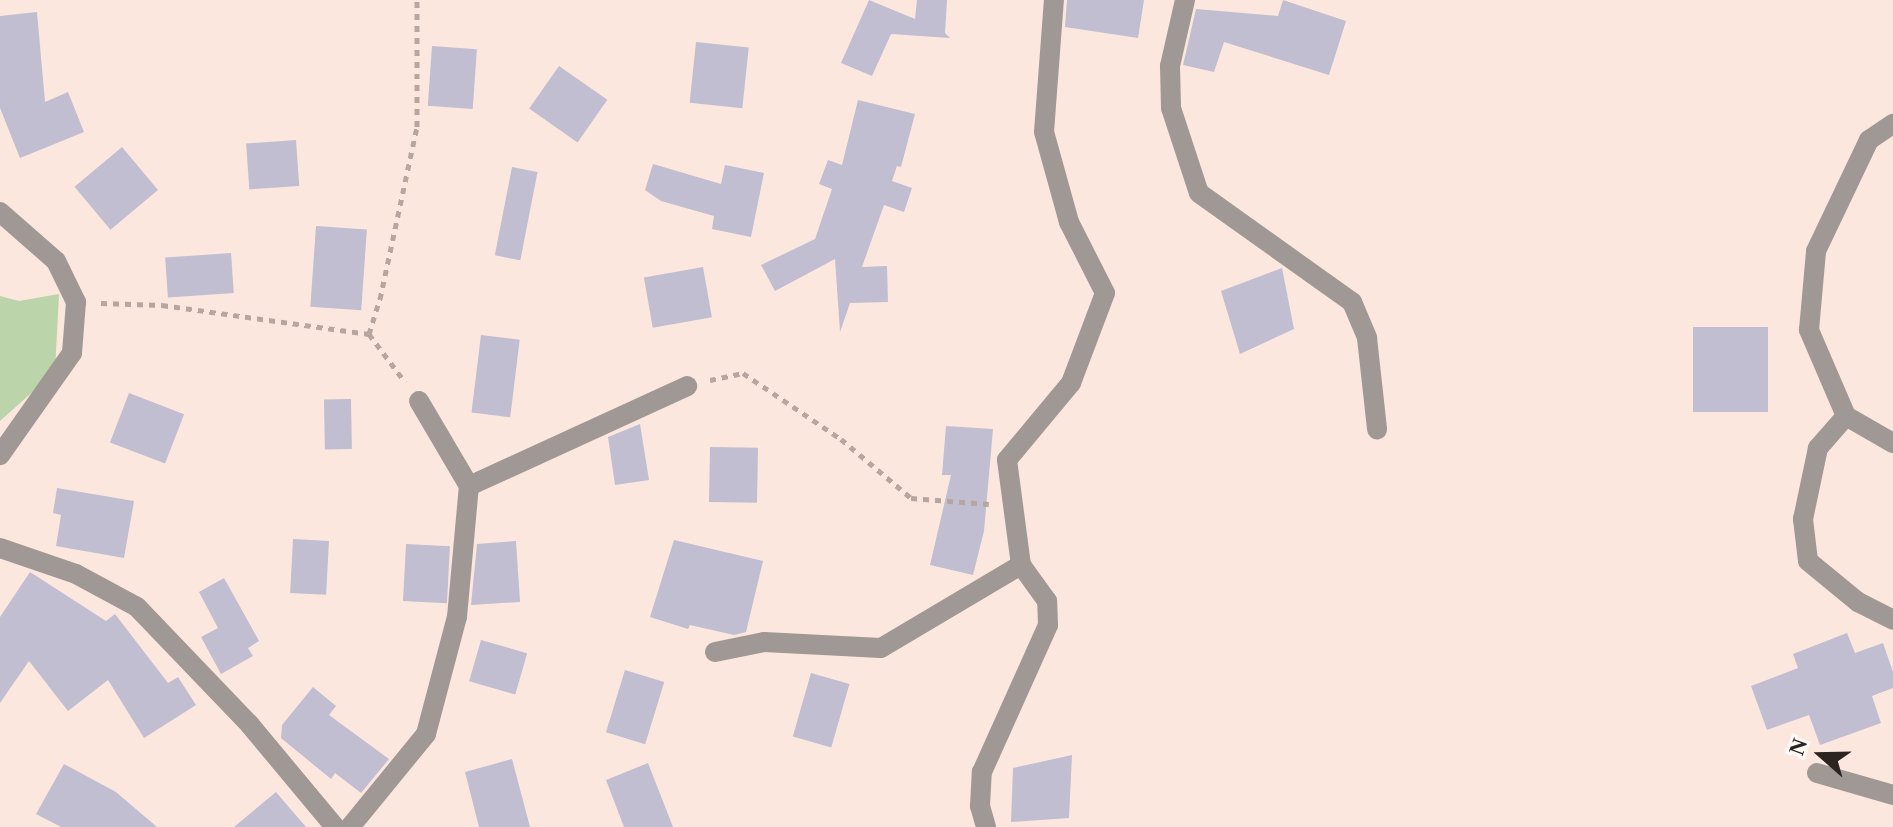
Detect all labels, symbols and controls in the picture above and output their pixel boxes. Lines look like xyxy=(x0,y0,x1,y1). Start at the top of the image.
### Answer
north arrow xyxy=(1781,715,1861,795)
text: N xyxy=(1784,735,1812,758)

